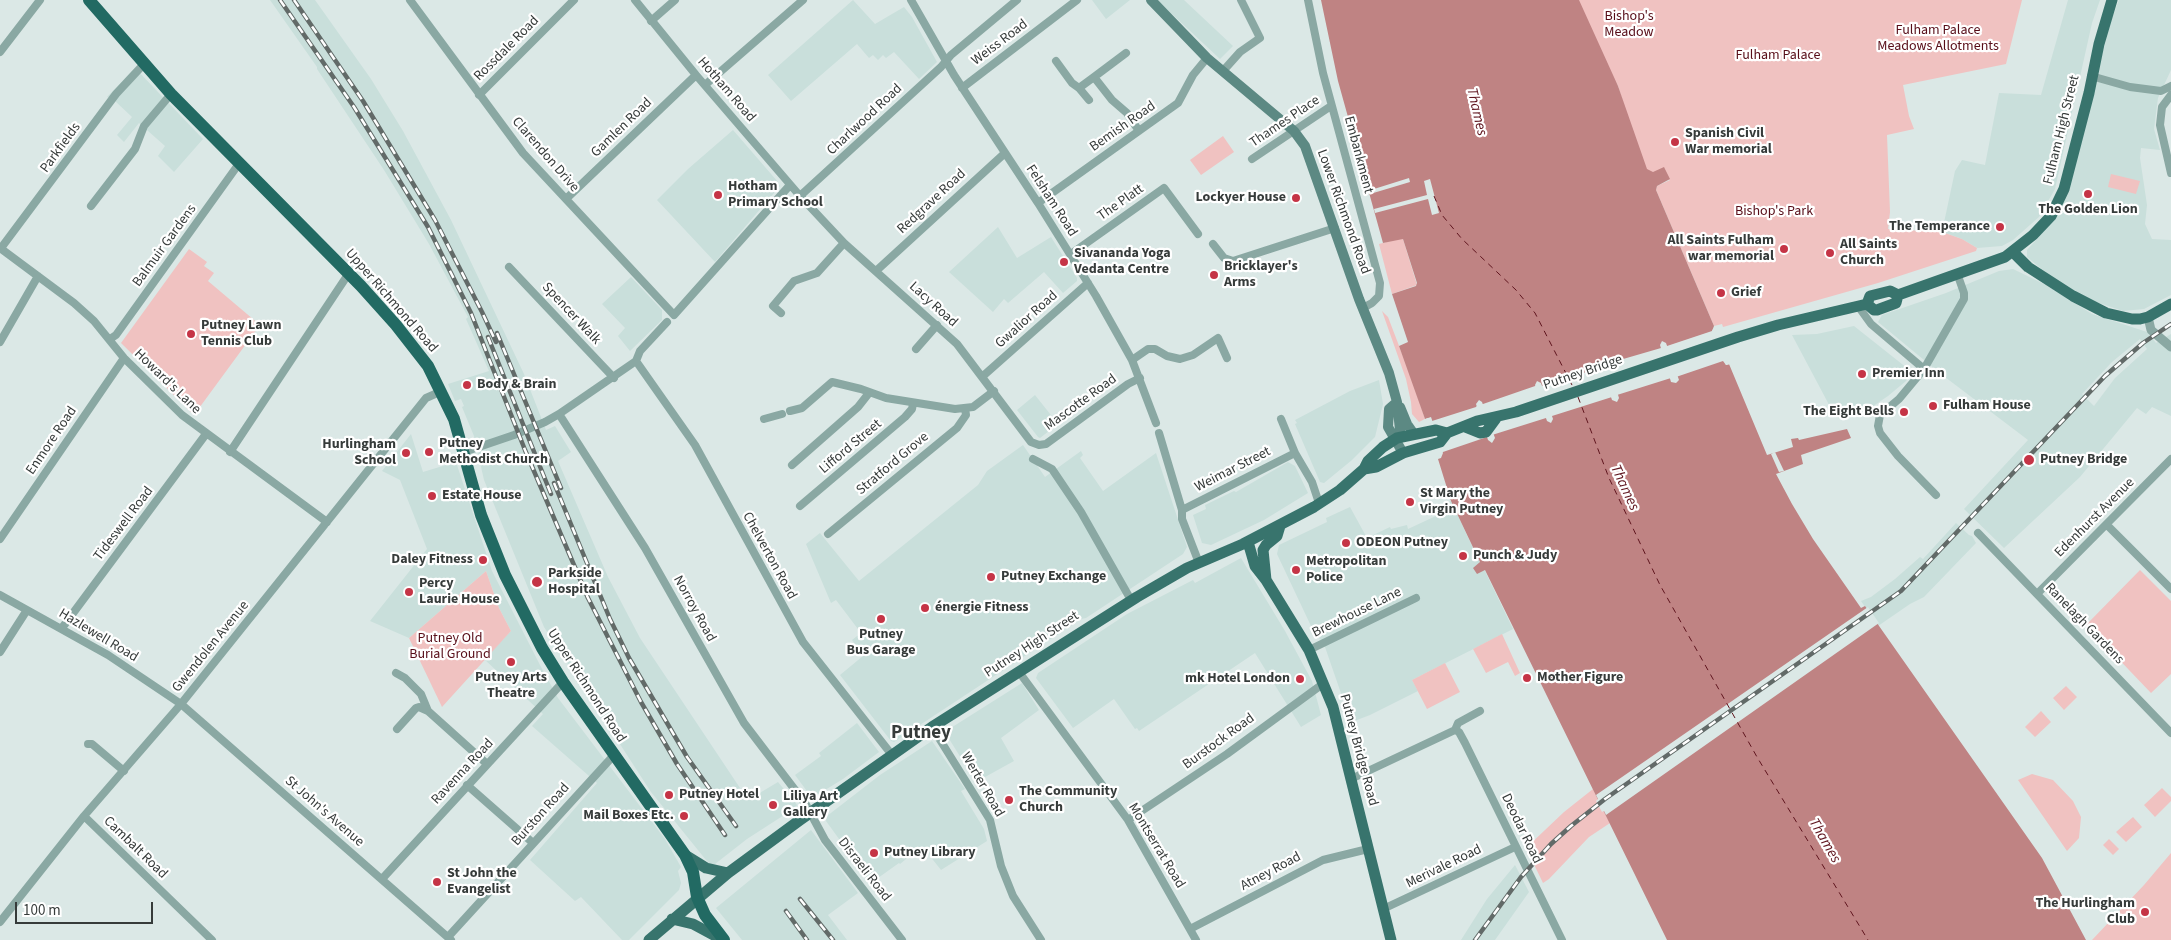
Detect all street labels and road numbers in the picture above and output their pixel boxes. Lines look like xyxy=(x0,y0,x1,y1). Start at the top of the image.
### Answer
street label: Rossdale Road xyxy=(471,13,543,85)
street label: Weiss Road xyxy=(969,16,1031,70)
street label: Hotham Road xyxy=(693,54,759,126)
street label: Fulham High Street xyxy=(2040,74,2084,186)
street label: Charlwood Road xyxy=(824,81,906,159)
street label: Thames Place xyxy=(1247,92,1323,152)
street label: Gamlen Road xyxy=(588,95,656,161)
street label: Bemish Road xyxy=(1087,98,1159,156)
street label: Clarendon Drive xyxy=(508,114,582,196)
street label: Embankment xyxy=(1340,115,1376,195)
street label: Parkfields xyxy=(37,120,85,176)
street label: Lower Richmond Road xyxy=(1313,147,1373,277)
street label: Felsham Road xyxy=(1022,162,1080,240)
street label: Redgrave Road xyxy=(894,166,970,238)
street label: The Platt xyxy=(1095,181,1147,225)
street label: Balmuir Gardens xyxy=(129,201,201,291)
street label: Upper Richmond Road xyxy=(341,246,441,356)
street label: Spencer Walk xyxy=(538,279,604,349)
street label: Lacy Road xyxy=(905,279,961,331)
street label: Gwalior Road xyxy=(992,288,1062,352)
street label: Howard's Lane xyxy=(130,346,204,418)
street label: Putney Bridge xyxy=(1541,352,1625,394)
street label: Mascotte Road xyxy=(1042,371,1120,435)
street label: Enmore Road xyxy=(23,404,81,478)
street label: Lifford Street xyxy=(816,416,886,478)
street label: Stratford Grove xyxy=(853,429,933,499)
street label: Weimar Street xyxy=(1192,444,1274,496)
street label: Edenhurst Avenue xyxy=(2052,475,2138,561)
street label: Tideswell Road xyxy=(91,484,157,564)
street label: Chelverton Road xyxy=(738,509,800,603)
street label: Norroy Road xyxy=(669,573,719,645)
street label: Ranelagh Gardens xyxy=(2041,580,2127,668)
street label: Brewhouse Lane xyxy=(1310,584,1404,642)
street label: Gwendolen Avenue xyxy=(169,598,253,696)
street label: Hazlewell Road xyxy=(55,606,141,666)
street label: Putney High Street xyxy=(982,608,1082,682)
street label: Upper Richmond Road xyxy=(543,626,629,746)
street label: Putney Bridge Road xyxy=(1335,692,1381,808)
street label: Burstock Road xyxy=(1180,710,1258,774)
street label: Ravenna Road xyxy=(428,736,498,808)
street label: Werter Road xyxy=(957,750,1007,820)
street label: St John's Avenue xyxy=(281,773,367,851)
street label: Burston Road xyxy=(508,780,574,850)
street label: Deodar Road xyxy=(1497,791,1545,867)
street label: Montserrat Road xyxy=(1124,800,1188,892)
street label: Cambalt Road xyxy=(100,813,170,883)
street label: Disraeli Road xyxy=(834,835,894,905)
street label: Merivale Road xyxy=(1403,841,1485,893)
street label: Atney Road xyxy=(1238,849,1304,895)

